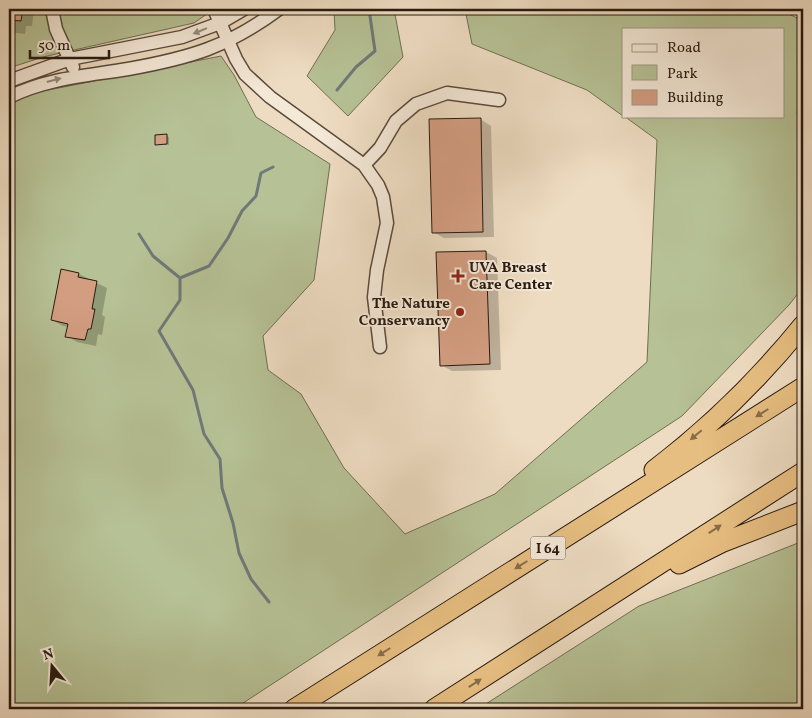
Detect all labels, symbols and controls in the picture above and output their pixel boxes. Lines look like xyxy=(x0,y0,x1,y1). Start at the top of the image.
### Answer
one-way arrow xyxy=(192,27,207,35)
scale bar xyxy=(30,28,109,60)
legend xyxy=(622,28,784,118)
text: 50 m xyxy=(38,36,70,57)
text: Road xyxy=(667,38,701,59)
text: Park xyxy=(667,64,698,85)
one-way arrow xyxy=(47,76,62,84)
text: Building xyxy=(667,88,724,109)
place label: UVA Breast Care Center xyxy=(469,258,552,296)
marker: UVA Breast Care Center xyxy=(451,269,465,283)
place label: The Nature Conservancy xyxy=(359,294,451,332)
marker: The Nature Conservancy xyxy=(454,306,466,318)
one-way arrow xyxy=(755,409,769,418)
one-way arrow xyxy=(691,429,703,441)
one-way arrow xyxy=(708,524,721,534)
road number: I 64 xyxy=(530,536,566,560)
one-way arrow xyxy=(514,560,527,570)
north arrow xyxy=(28,640,78,690)
text: N xyxy=(41,644,56,666)
one-way arrow xyxy=(377,648,390,657)
one-way arrow xyxy=(468,678,481,688)

